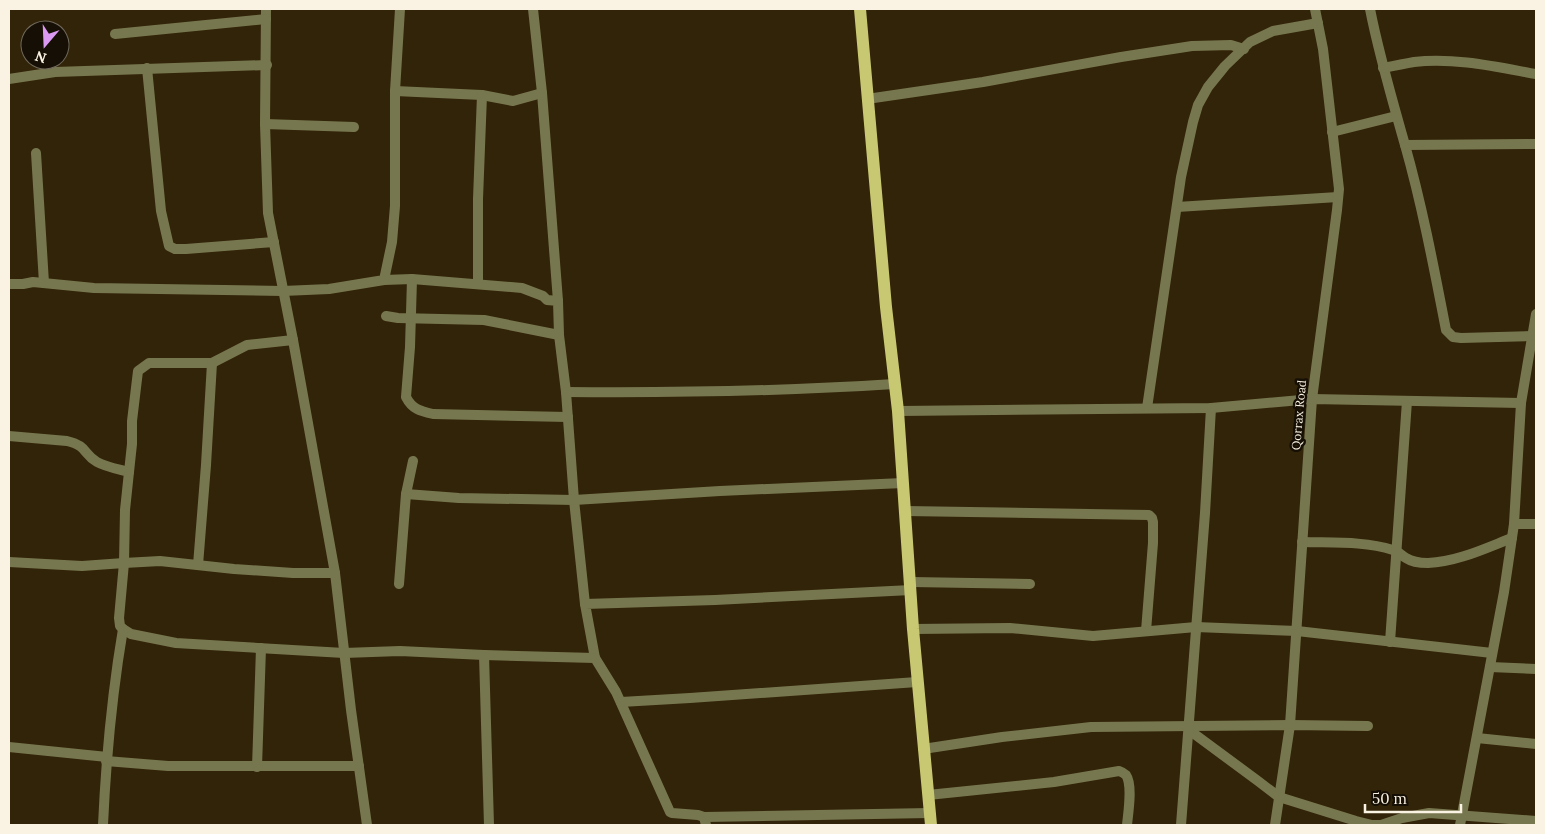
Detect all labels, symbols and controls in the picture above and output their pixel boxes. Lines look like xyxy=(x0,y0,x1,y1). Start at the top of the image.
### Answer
north arrow xyxy=(20,20,70,70)
text: N xyxy=(33,47,49,68)
street label: Qorrax Road xyxy=(1288,379,1309,451)
scale bar xyxy=(1365,782,1461,814)
text: 50 m xyxy=(1372,789,1407,808)

